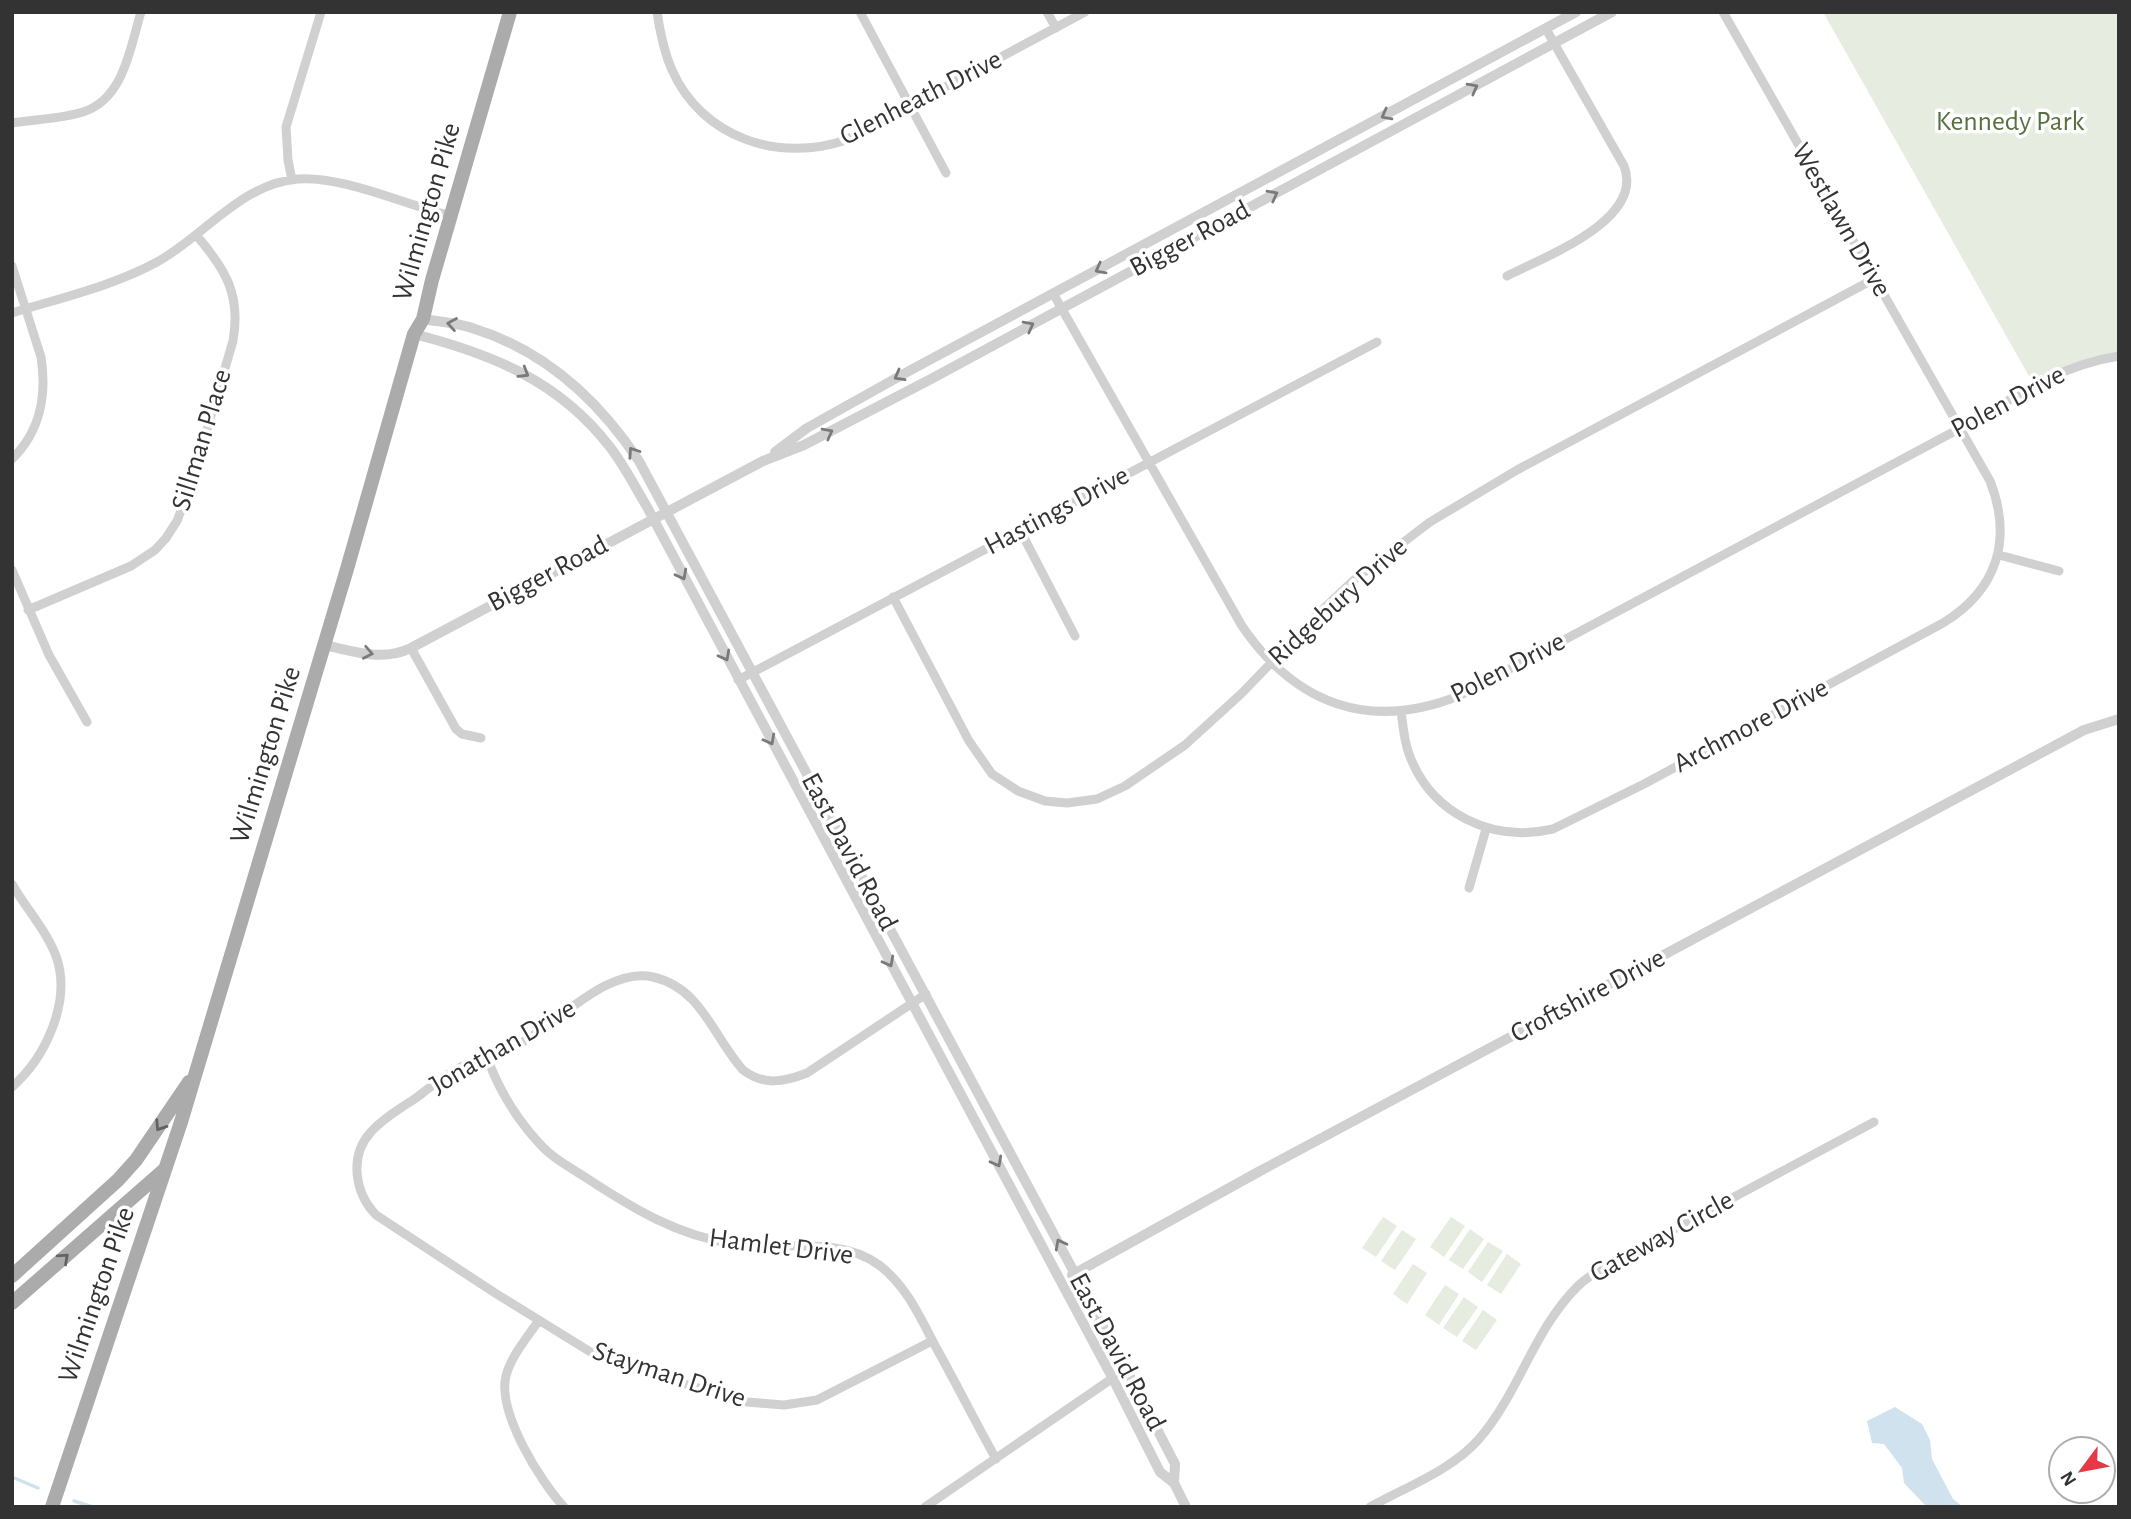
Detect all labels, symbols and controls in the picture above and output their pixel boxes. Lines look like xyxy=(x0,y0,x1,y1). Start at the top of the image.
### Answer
street label: Glenheath Drive xyxy=(836,45,1006,151)
one-way arrow xyxy=(1466,82,1478,96)
one-way arrow xyxy=(1381,106,1394,120)
park label: Kennedy Park xyxy=(1936,108,2084,136)
street label: Wilmington Pike xyxy=(388,120,466,304)
street label: Westlawn Drive xyxy=(1786,139,1896,301)
one-way arrow xyxy=(1266,190,1278,203)
street label: Bigger Road xyxy=(1125,196,1255,282)
one-way arrow xyxy=(1095,261,1107,275)
one-way arrow xyxy=(446,317,458,332)
one-way arrow xyxy=(1022,320,1034,334)
street label: Polen Drive xyxy=(1947,360,2069,444)
one-way arrow xyxy=(516,365,529,378)
street label: Sillman Place xyxy=(167,366,237,514)
one-way arrow xyxy=(894,368,907,381)
one-way arrow xyxy=(821,427,833,441)
one-way arrow xyxy=(629,447,641,460)
street label: Hastings Drive xyxy=(980,461,1134,561)
street label: Bigger Road xyxy=(483,531,613,617)
street label: Ridgebury Drive xyxy=(1263,533,1413,671)
one-way arrow xyxy=(673,568,687,580)
street label: Polen Drive xyxy=(1446,627,1570,709)
one-way arrow xyxy=(362,645,374,660)
one-way arrow xyxy=(717,648,730,661)
street label: Wilmington Pike xyxy=(226,663,306,847)
street label: Archmore Drive xyxy=(1669,674,1833,778)
one-way arrow xyxy=(762,733,775,745)
street label: East David Road xyxy=(796,769,902,935)
street label: Croftshire Drive xyxy=(1506,944,1670,1048)
one-way arrow xyxy=(881,955,894,967)
street label: Jonathan Drive xyxy=(426,994,580,1100)
one-way arrow xyxy=(156,1118,168,1131)
one-way arrow xyxy=(988,1155,1002,1168)
street label: Gateway Circle xyxy=(1585,1186,1739,1288)
street label: Wilmington Pike xyxy=(54,1204,140,1386)
street label: Hamlet Drive xyxy=(707,1224,855,1270)
one-way arrow xyxy=(1055,1239,1068,1251)
one-way arrow xyxy=(55,1254,68,1266)
street label: East David Road xyxy=(1064,1269,1170,1435)
street label: Stayman Drive xyxy=(589,1337,749,1413)
north arrow xyxy=(2047,1435,2117,1505)
text: N xyxy=(2057,1468,2080,1489)

